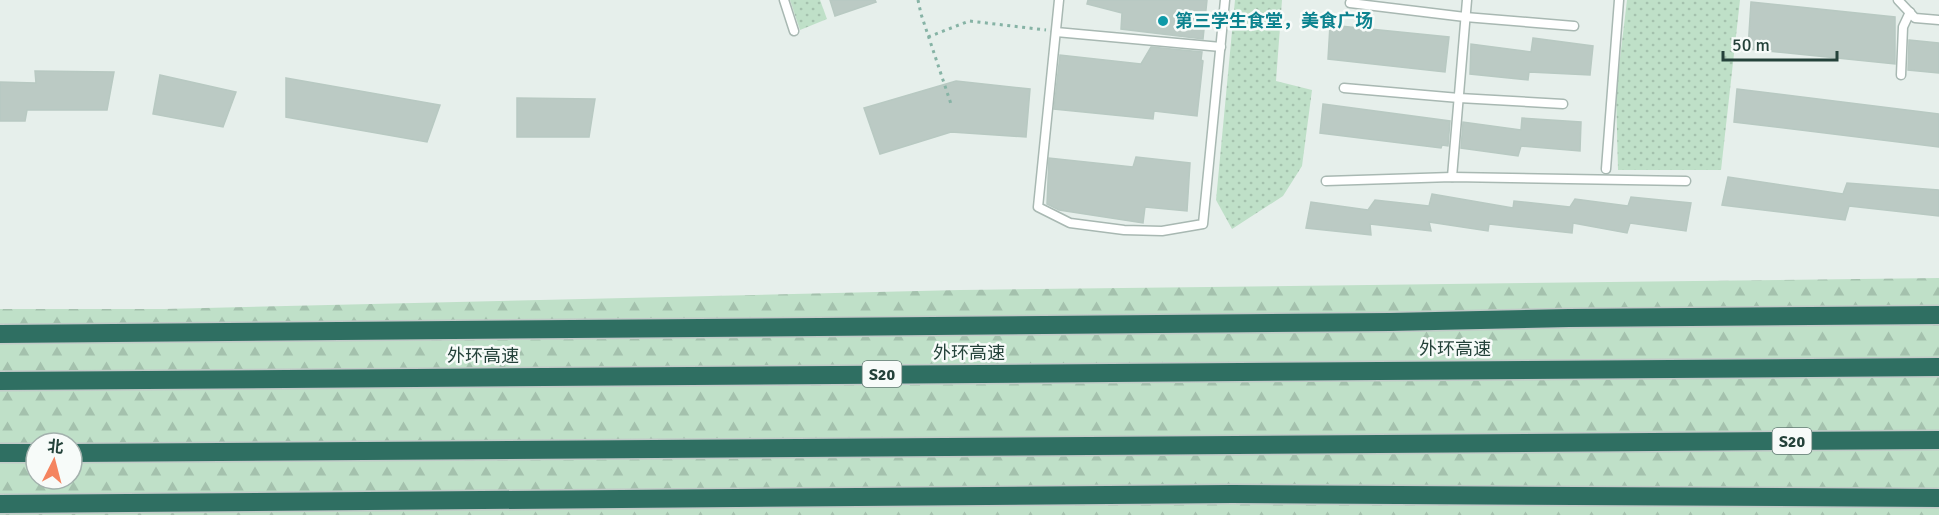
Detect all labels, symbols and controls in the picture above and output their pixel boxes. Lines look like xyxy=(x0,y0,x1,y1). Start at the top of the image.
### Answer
place label: 第三学生食堂，美食广场 xyxy=(1175,10,1373,32)
marker: 第三学生食堂，美食广场 xyxy=(1156,14,1170,28)
scale bar xyxy=(1723,24,1837,62)
text: 50 m xyxy=(1732,34,1770,56)
street label: 外环高速 xyxy=(1419,338,1491,360)
street label: 外环高速 xyxy=(933,342,1005,364)
street label: 外环高速 xyxy=(447,345,519,367)
road number: S20 xyxy=(862,361,902,387)
road number: S20 xyxy=(1772,428,1812,454)
north arrow xyxy=(24,431,84,491)
text: 北 xyxy=(46,436,64,458)

